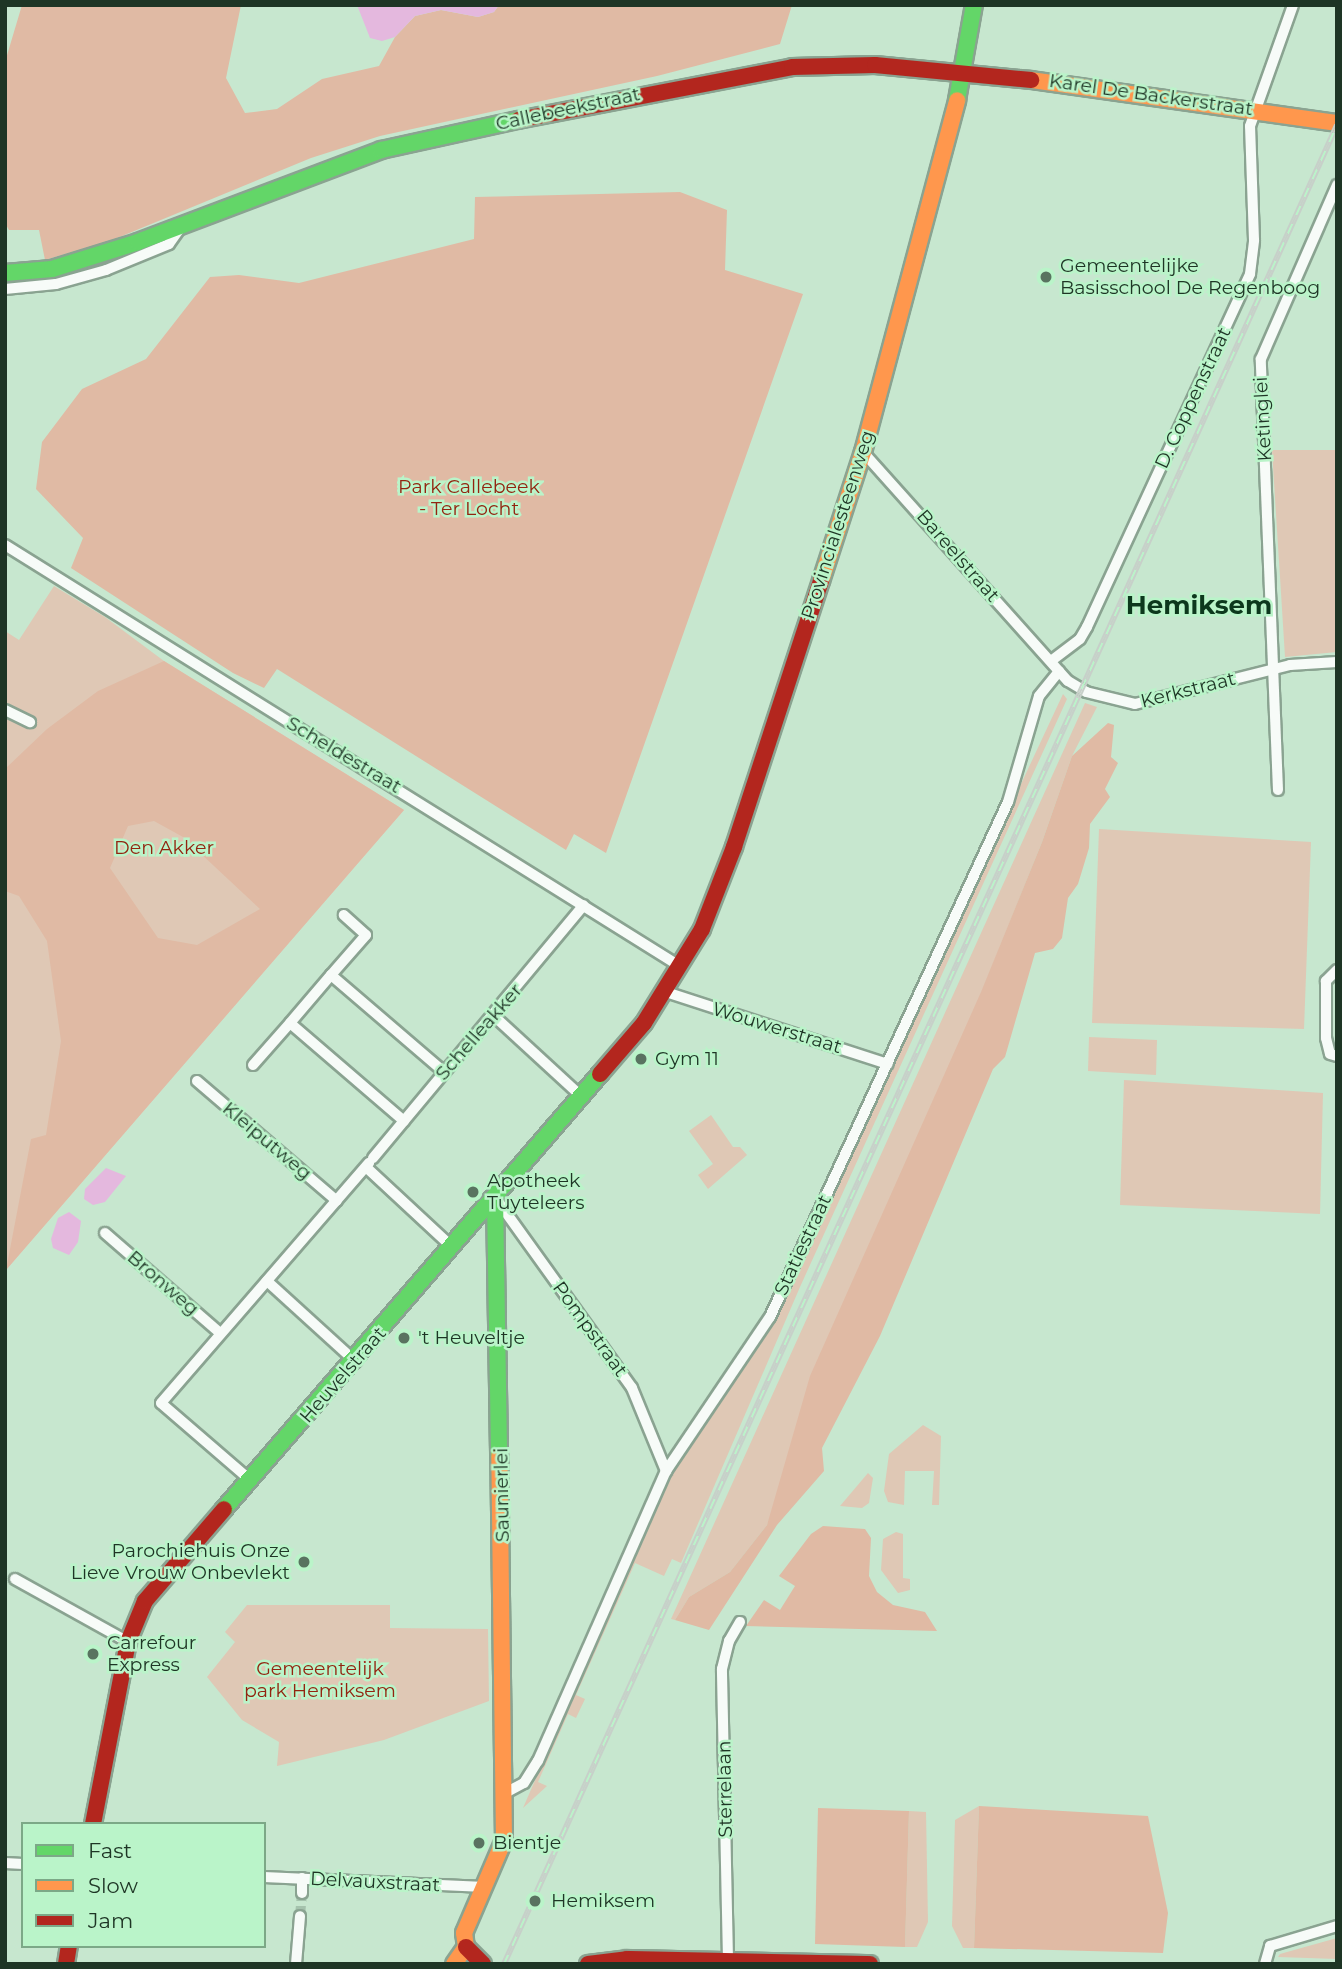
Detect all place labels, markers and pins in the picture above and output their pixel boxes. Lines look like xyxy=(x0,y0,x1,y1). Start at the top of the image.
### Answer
place label: Gemeentelijke Basisschool De Regenboog xyxy=(1060,255,1320,299)
marker: Gemeentelijke Basisschool De Regenboog xyxy=(1038,269,1054,285)
place label: Gym 11 xyxy=(655,1048,719,1070)
marker: Gym 11 xyxy=(633,1051,649,1067)
place label: Apotheek Tuyteleers xyxy=(487,1170,584,1214)
marker: Apotheek Tuyteleers xyxy=(465,1184,481,1200)
place label: 't Heuveltje xyxy=(418,1327,525,1349)
marker: 't Heuveltje xyxy=(396,1330,412,1346)
place label: Parochiehuis Onze Lieve Vrouw Onbevlekt xyxy=(71,1540,290,1584)
marker: Parochiehuis Onze Lieve Vrouw Onbevlekt xyxy=(296,1554,312,1570)
place label: Carrefour Express xyxy=(107,1632,196,1676)
marker: Carrefour Express xyxy=(85,1646,101,1662)
place label: Bientje xyxy=(493,1832,561,1854)
marker: Bientje xyxy=(471,1835,487,1851)
place label: Hemiksem xyxy=(551,1890,655,1912)
marker: Hemiksem xyxy=(525,1891,545,1911)

